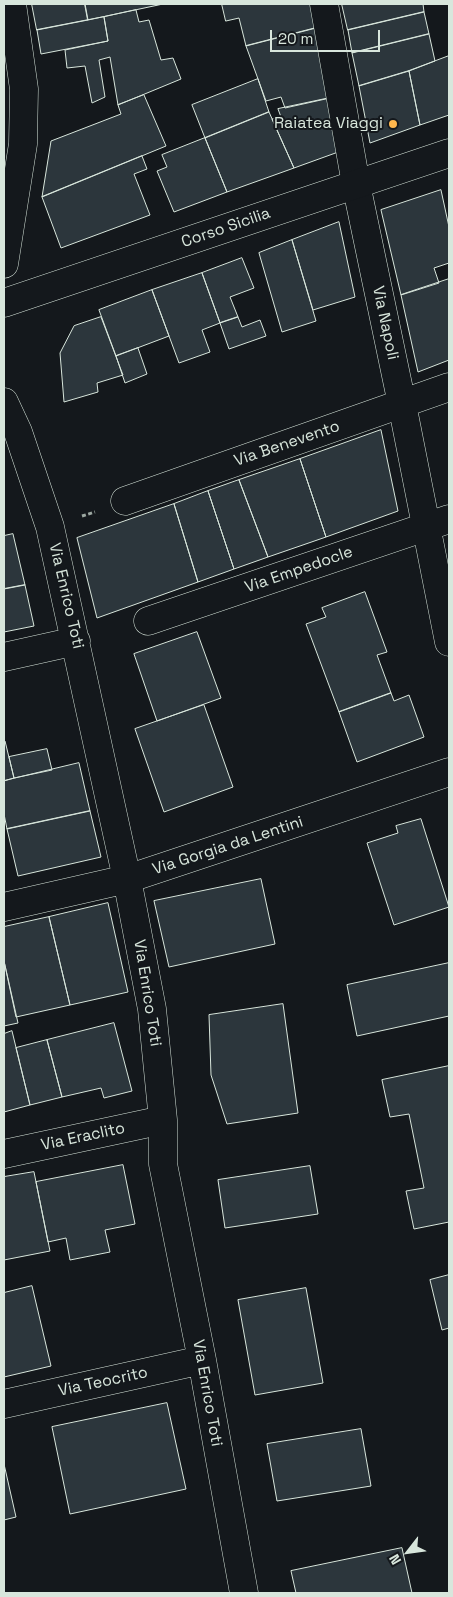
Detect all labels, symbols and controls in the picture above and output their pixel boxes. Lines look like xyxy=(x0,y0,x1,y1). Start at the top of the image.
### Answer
scale bar xyxy=(273,20,383,52)
text: 20 m xyxy=(278,29,313,48)
place label: Raiatea Viaggi xyxy=(274,114,383,134)
marker: Raiatea Viaggi xyxy=(387,118,399,130)
street label: Corso Sicilia xyxy=(179,204,273,252)
street label: Via Napoli xyxy=(368,284,402,362)
street label: Via Benevento xyxy=(232,417,342,471)
street label: Via Enrico Toti xyxy=(44,541,88,651)
street label: Via Empedocle xyxy=(243,543,355,597)
street label: Via Gorgia da Lentini xyxy=(150,813,306,879)
street label: Via Enrico Toti xyxy=(129,938,165,1048)
street label: Via Eraclito xyxy=(39,1119,127,1155)
street label: Via Enrico Toti xyxy=(188,1338,226,1448)
street label: Via Teocrito xyxy=(57,1363,149,1401)
north arrow xyxy=(383,1527,433,1577)
text: N xyxy=(385,1551,405,1568)

